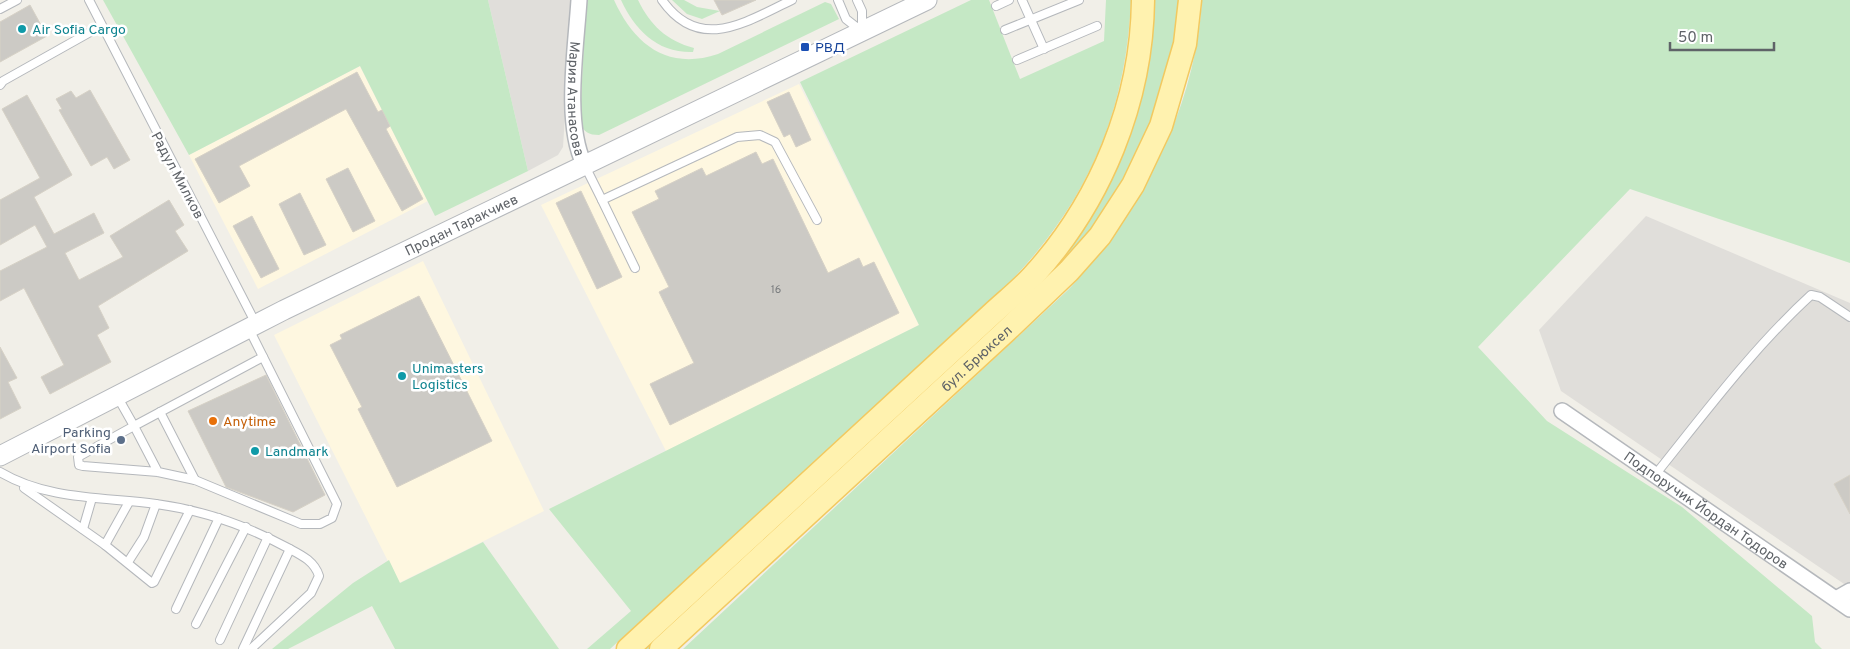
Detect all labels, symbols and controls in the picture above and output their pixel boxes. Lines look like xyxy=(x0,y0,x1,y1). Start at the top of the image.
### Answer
scale bar xyxy=(1670,20,1774,52)
place label: Air Sofia Cargo xyxy=(32,22,126,39)
marker: Air Sofia Cargo xyxy=(16,23,28,35)
text: 50 m xyxy=(1678,29,1713,48)
place label: РВД xyxy=(815,40,845,57)
street label: Мария Атанасова xyxy=(563,41,587,158)
marker: РВД xyxy=(799,41,811,53)
street label: Радул Милков xyxy=(147,129,207,222)
street label: Продан Таракчиев xyxy=(402,191,521,260)
house number: 16 xyxy=(771,283,781,297)
street label: бул. Брюксел xyxy=(939,323,1016,396)
place label: Unimasters Logistics xyxy=(412,361,484,394)
marker: Unimasters Logistics xyxy=(396,370,408,382)
place label: Anytime xyxy=(223,414,276,431)
marker: Anytime xyxy=(207,415,219,427)
place label: Parking Airport Sofia xyxy=(31,425,111,458)
marker: Parking Airport Sofia xyxy=(115,434,127,446)
place label: Landmark xyxy=(265,444,329,461)
marker: Landmark xyxy=(249,445,261,457)
street label: Подпоручик Йордан Тодоров xyxy=(1620,449,1791,574)

